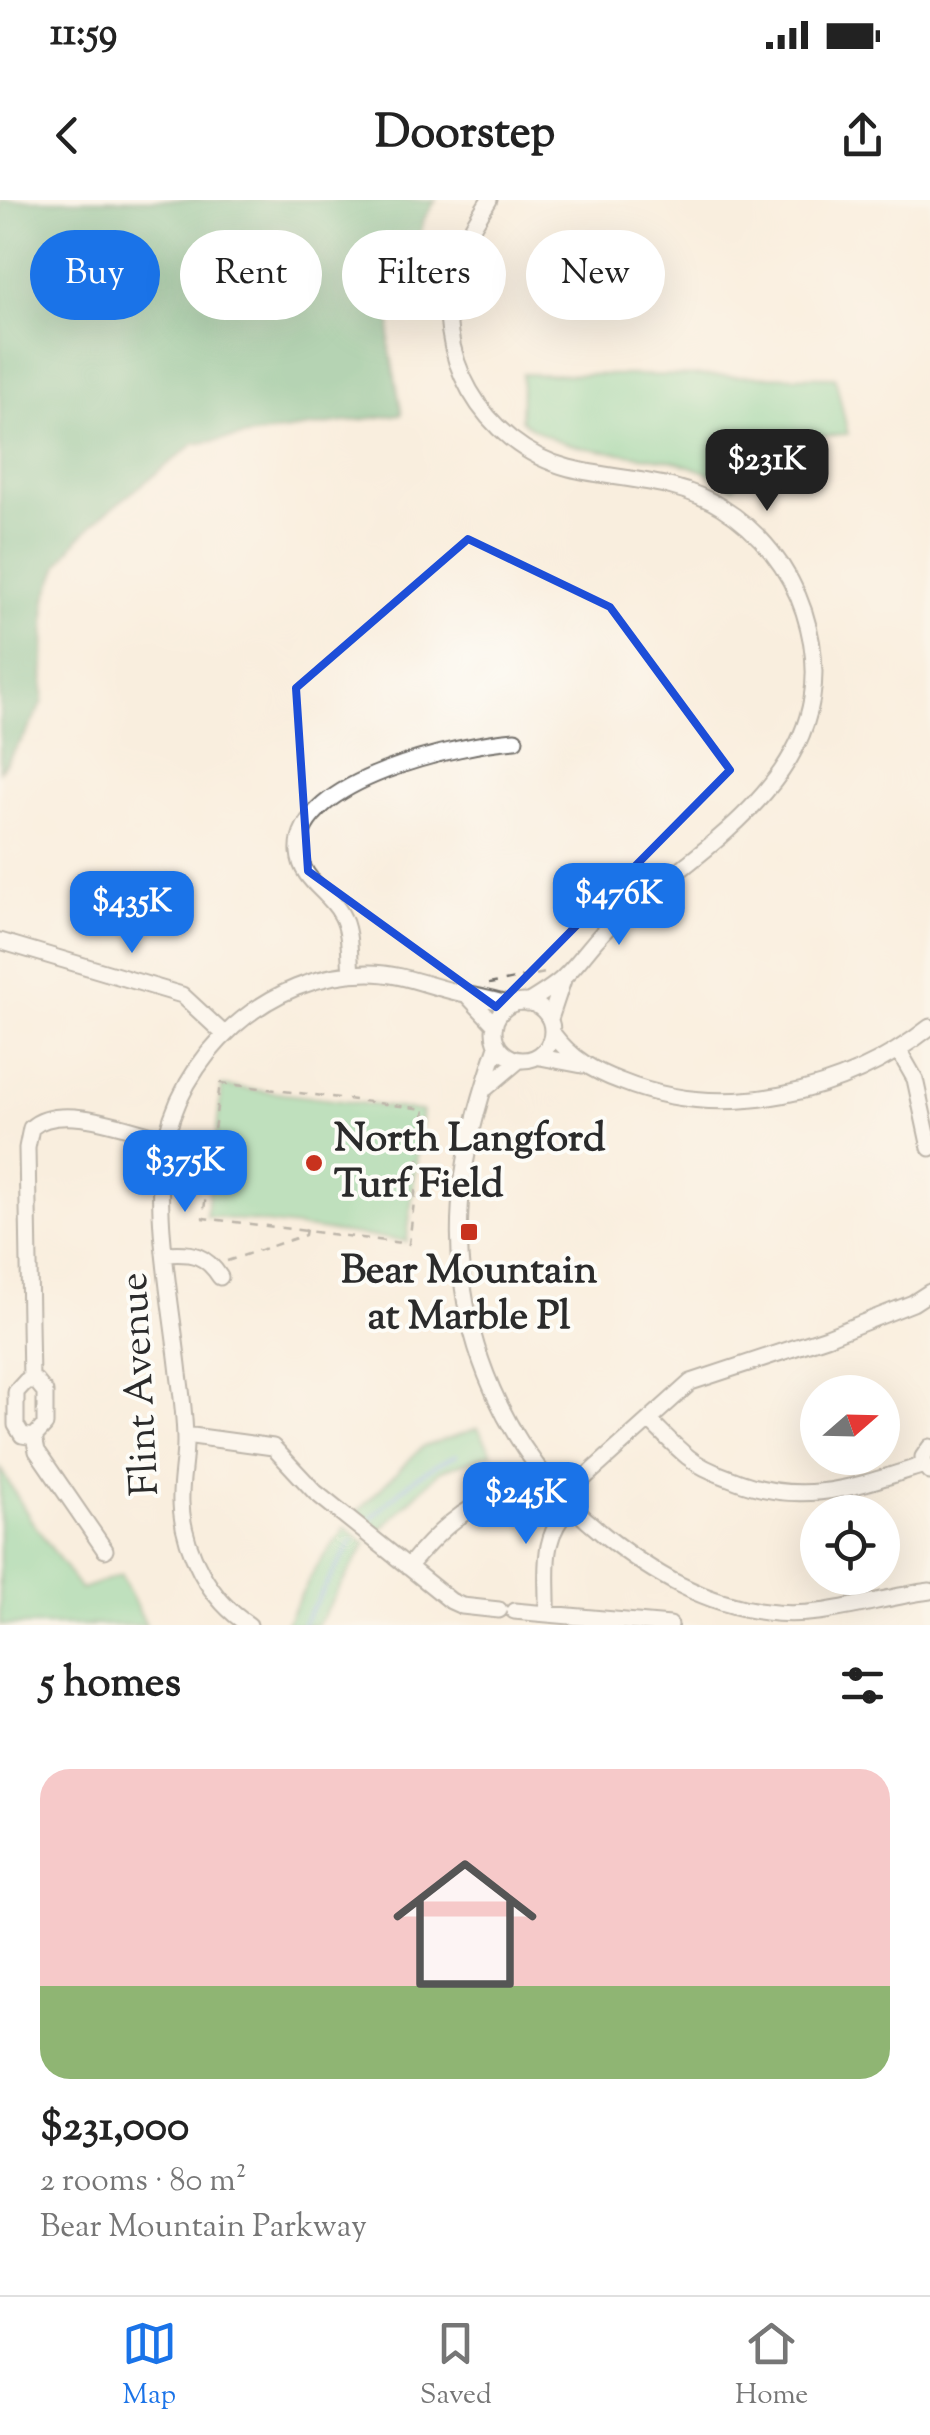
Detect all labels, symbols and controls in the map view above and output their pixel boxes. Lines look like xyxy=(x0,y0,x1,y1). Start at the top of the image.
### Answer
text: 11:59 xyxy=(50,8,117,62)
text: Doorstep xyxy=(375,103,555,168)
icon: back xyxy=(40,108,95,163)
icon: share xyxy=(835,108,890,163)
chip: Buy xyxy=(30,230,160,320)
chip: Rent xyxy=(180,230,322,320)
chip: Filters xyxy=(342,230,506,320)
chip: New xyxy=(526,230,665,320)
pin: $231K xyxy=(697,429,837,514)
text: $231K xyxy=(727,438,807,484)
pin: $476K xyxy=(549,863,689,948)
pin: $435K xyxy=(62,871,202,956)
text: $476K xyxy=(575,872,663,918)
text: $435K xyxy=(92,880,172,926)
place label: North Langford Turf Field xyxy=(334,1112,606,1215)
pin: $375K xyxy=(115,1130,255,1215)
text: $375K xyxy=(145,1139,225,1185)
marker: North Langford Turf Field xyxy=(303,1152,325,1174)
marker: Bear Mountain at Marble Pl xyxy=(458,1221,480,1243)
place label: Bear Mountain at Marble Pl xyxy=(341,1244,598,1347)
street label: Flint Avenue xyxy=(108,1271,176,1497)
north arrow xyxy=(800,1375,900,1475)
map controls xyxy=(800,1375,900,1595)
pin: $245K xyxy=(456,1462,596,1547)
text: $245K xyxy=(485,1471,567,1517)
button: locate xyxy=(800,1495,900,1595)
text: 5 homes xyxy=(40,1655,181,1715)
icon: filters xyxy=(835,1658,890,1713)
icon: home xyxy=(375,1834,555,2014)
text: $231,000 xyxy=(40,2099,189,2159)
text: 2 rooms · 80 m² xyxy=(40,2159,247,2205)
text: Bear Mountain Parkway xyxy=(40,2205,367,2251)
tab: Map xyxy=(122,2316,177,2416)
tab: Saved xyxy=(420,2316,492,2416)
tab: Home xyxy=(735,2316,808,2416)

